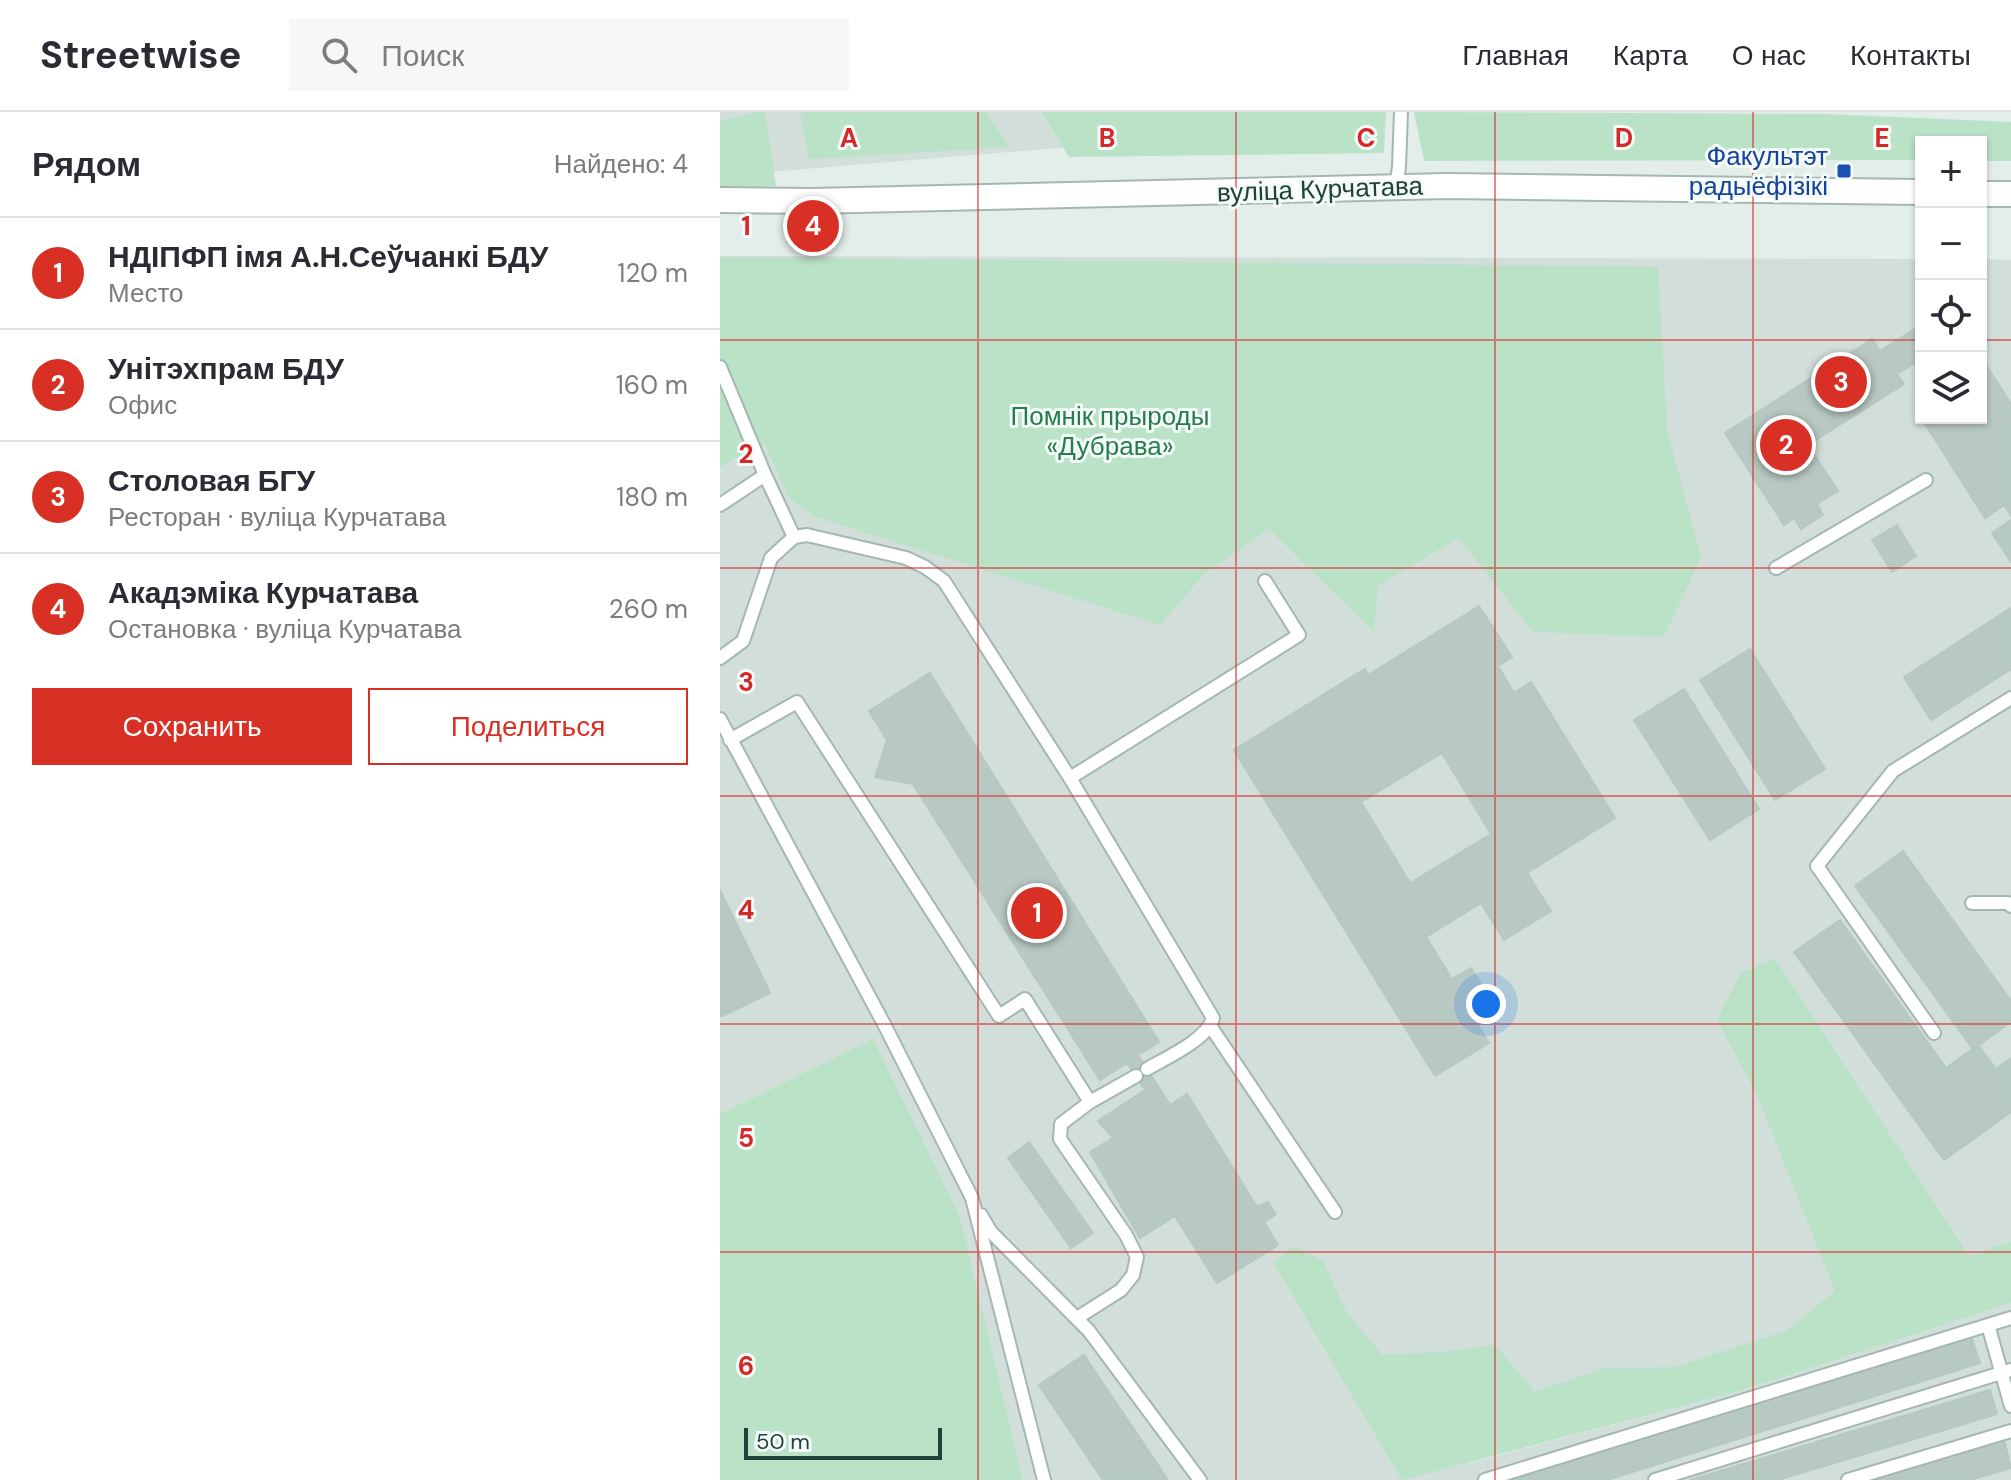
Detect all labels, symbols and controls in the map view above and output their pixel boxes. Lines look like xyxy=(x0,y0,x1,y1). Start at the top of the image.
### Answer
search box xyxy=(289,19,849,91)
text: Streetwise xyxy=(40,30,241,80)
icon: search xyxy=(317,33,361,77)
text: Поиск xyxy=(381,36,464,75)
text: Главная xyxy=(1462,37,1569,74)
text: Карта xyxy=(1613,37,1688,74)
text: О нас xyxy=(1732,37,1806,74)
text: Контакты xyxy=(1850,37,1971,74)
text: A xyxy=(840,121,858,155)
text: B xyxy=(1099,121,1115,155)
text: C xyxy=(1356,121,1376,155)
text: D xyxy=(1615,121,1633,155)
text: E xyxy=(1874,121,1890,155)
map controls xyxy=(1915,136,1987,424)
button: + xyxy=(1915,136,1987,208)
place label: Факультэт радыёфізікі xyxy=(1689,139,1828,203)
text: Рядом xyxy=(32,142,141,187)
text: Найдено: 4 xyxy=(554,147,688,181)
marker: Факультэт радыёфізікі xyxy=(1835,162,1853,180)
street label: вуліца Курчатава xyxy=(1216,168,1424,210)
pin: 4 xyxy=(787,196,839,256)
button: − xyxy=(1915,208,1987,280)
text: 1 xyxy=(741,209,751,243)
text: НДІПФП імя А.Н.Сеўчанкі БДУ xyxy=(108,237,548,276)
text: 1 xyxy=(53,256,63,290)
text: 120 m xyxy=(617,256,688,290)
text: Место xyxy=(108,276,184,310)
button: locate xyxy=(1915,280,1987,352)
text: Унітэхпрам БДУ xyxy=(108,349,344,388)
pin: 3 xyxy=(1815,352,1867,412)
button: layers xyxy=(1915,352,1987,424)
text: 2 xyxy=(50,368,66,402)
text: 160 m xyxy=(616,368,688,402)
text: Офис xyxy=(108,388,177,422)
park label: Помнік прыроды «Дубрава» xyxy=(1011,399,1209,463)
pin: 2 xyxy=(1760,415,1812,475)
text: 2 xyxy=(738,437,754,471)
text: Столовая БГУ xyxy=(108,461,315,500)
text: 3 xyxy=(50,480,66,514)
text: 180 m xyxy=(616,480,688,514)
text: Ресторан · вуліца Курчатава xyxy=(108,500,446,534)
text: Акадэміка Курчатава xyxy=(108,573,418,612)
text: 4 xyxy=(50,592,66,626)
text: 260 m xyxy=(609,592,688,626)
text: Остановка · вуліца Курчатава xyxy=(108,612,461,646)
text: 3 xyxy=(738,665,754,699)
button: Сохранить xyxy=(32,688,352,765)
button: Поделиться xyxy=(368,688,688,765)
pin: 1 xyxy=(1011,883,1063,943)
text: 4 xyxy=(738,893,754,927)
your location xyxy=(1466,984,1506,1024)
text: 5 xyxy=(738,1121,754,1155)
text: 6 xyxy=(738,1349,754,1383)
scale bar xyxy=(744,1424,942,1460)
text: 50 m xyxy=(756,1427,810,1456)

